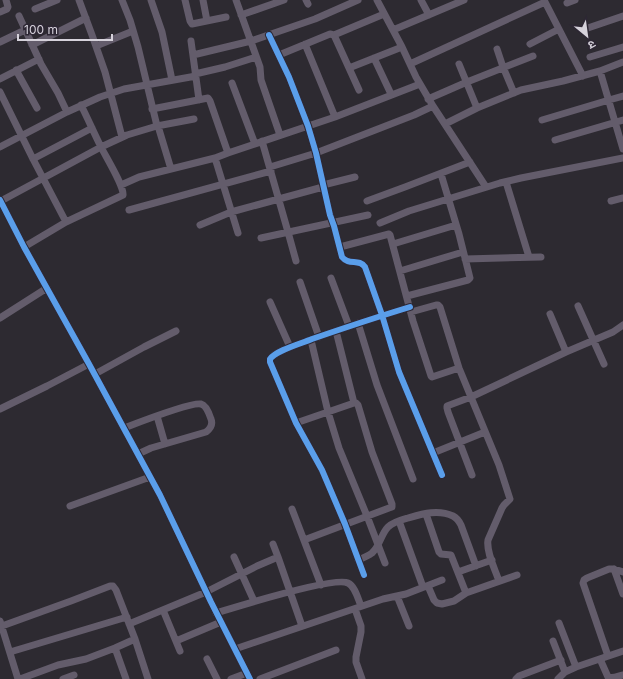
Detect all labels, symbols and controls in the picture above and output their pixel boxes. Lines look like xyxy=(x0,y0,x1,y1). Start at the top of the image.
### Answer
scale bar xyxy=(18,16,112,42)
north arrow xyxy=(567,16,607,56)
text: 100 m xyxy=(24,22,58,37)
text: उ xyxy=(585,37,598,53)

